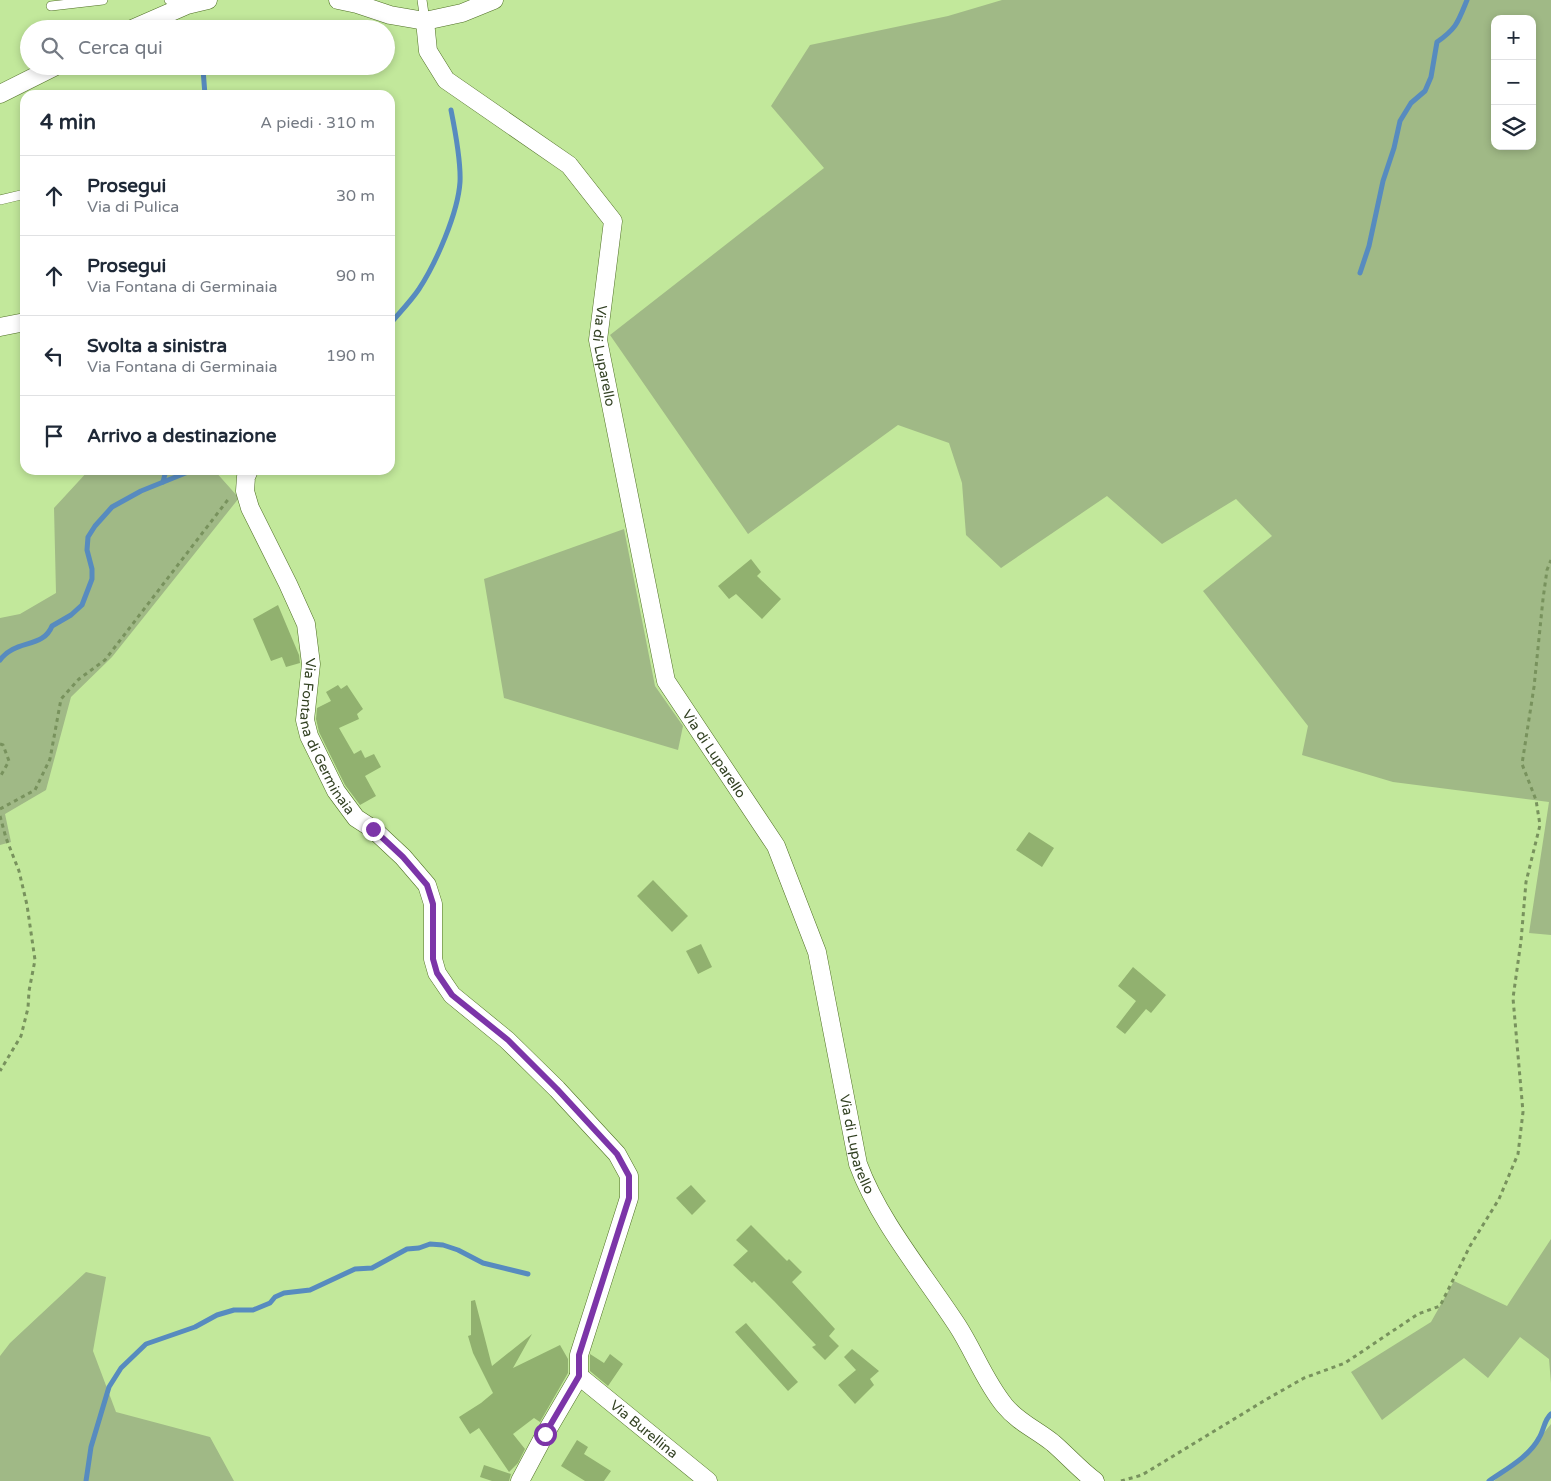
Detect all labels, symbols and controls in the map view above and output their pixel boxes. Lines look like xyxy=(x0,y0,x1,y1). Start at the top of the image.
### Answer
map controls xyxy=(1491,15,1536,150)
button: + xyxy=(1491,15,1536,60)
search box xyxy=(20,20,395,75)
icon: search xyxy=(38,34,66,62)
text: Cerca qui xyxy=(78,37,163,59)
button: − xyxy=(1491,60,1536,105)
button: layers xyxy=(1491,105,1536,150)
text: 4 min xyxy=(40,110,96,135)
text: A piedi · 310 m xyxy=(260,113,375,133)
text: Prosegui xyxy=(87,175,166,197)
icon: ahead xyxy=(40,182,68,210)
text: 30 m xyxy=(336,186,375,206)
text: Via di Pulica xyxy=(87,197,179,217)
text: Prosegui xyxy=(87,255,166,277)
icon: ahead xyxy=(40,262,68,290)
text: 90 m xyxy=(336,266,375,286)
text: Via Fontana di Germinaia xyxy=(87,277,277,297)
street label: Via di Luparello xyxy=(589,304,619,408)
text: Svolta a sinistra xyxy=(87,335,227,357)
icon: left xyxy=(40,342,68,370)
text: 190 m xyxy=(326,346,375,366)
text: Via Fontana di Germinaia xyxy=(87,357,277,377)
icon: arrive xyxy=(40,422,68,450)
text: Arrivo a destinazione xyxy=(87,425,277,447)
street label: Via Fontana di Germinaia xyxy=(297,657,359,818)
street label: Via di Luparello xyxy=(679,706,750,801)
route end xyxy=(362,818,385,841)
street label: Via di Luparello xyxy=(836,1093,878,1197)
street label: Via Burellina xyxy=(607,1396,682,1462)
route start xyxy=(534,1423,557,1446)

